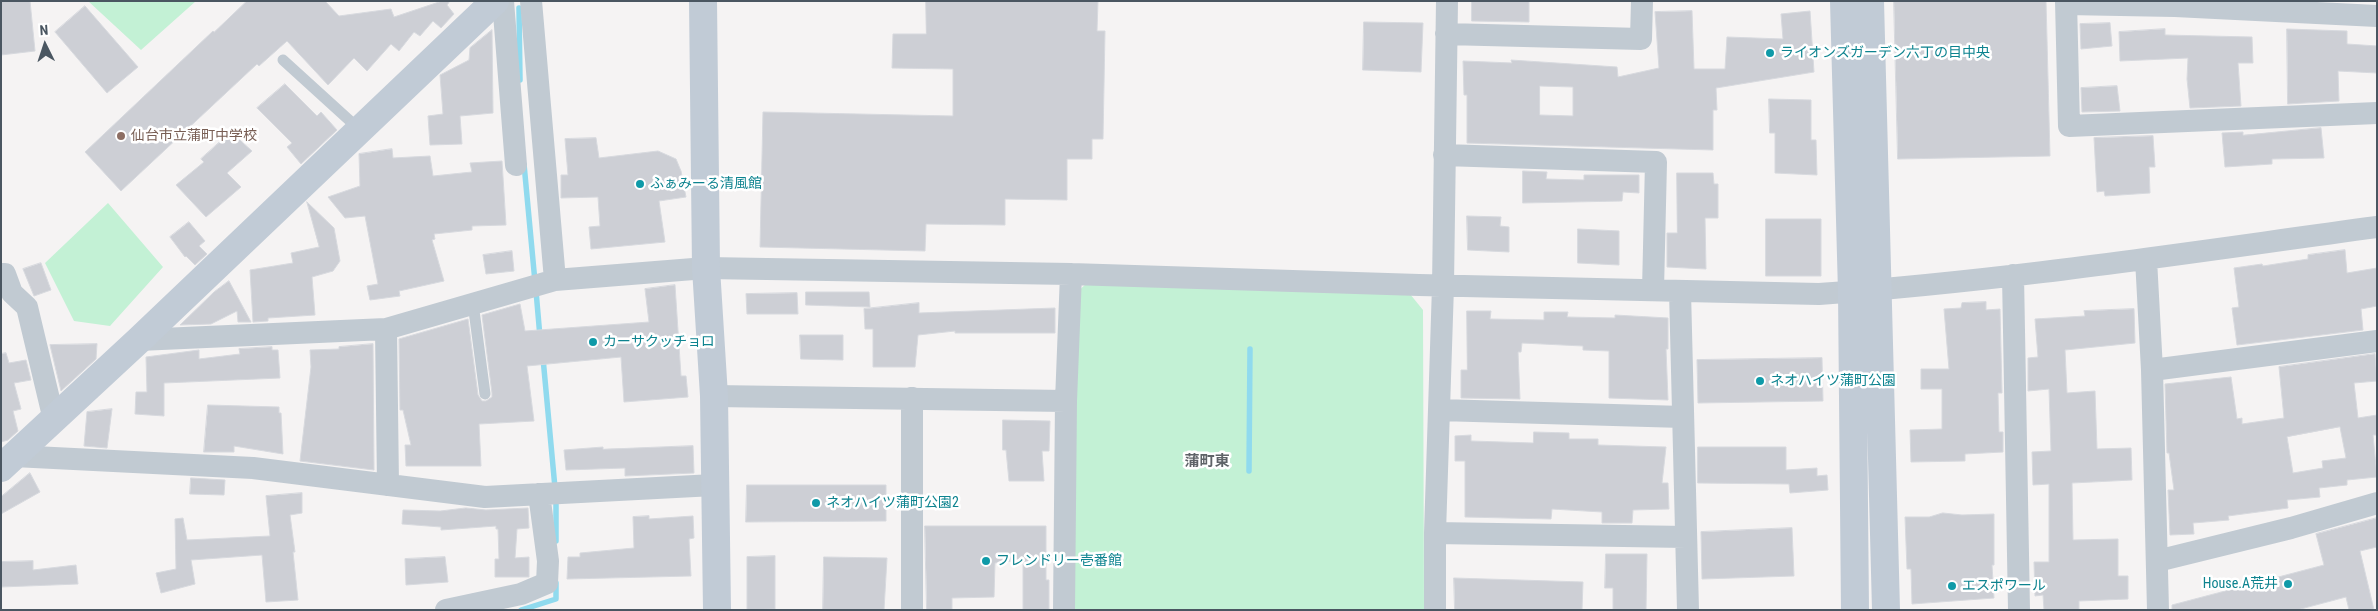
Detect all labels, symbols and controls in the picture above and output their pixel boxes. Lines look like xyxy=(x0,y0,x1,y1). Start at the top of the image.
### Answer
north arrow xyxy=(20,20,70,70)
text: N xyxy=(39,22,49,38)
place label: ライオンズガーデン六丁の目中央 xyxy=(1780,45,1990,61)
marker: ライオンズガーデン六丁の目中央 xyxy=(1764,47,1776,59)
place label: 仙台市立蒲町中学校 xyxy=(131,128,257,144)
marker: 仙台市立蒲町中学校 xyxy=(115,130,127,142)
place label: ふぁみーる清風館 xyxy=(650,176,762,192)
marker: ふぁみーる清風館 xyxy=(634,178,646,190)
place label: カーサクッチョロ xyxy=(603,334,715,350)
marker: カーサクッチョロ xyxy=(587,336,599,348)
place label: ネオハイツ蒲町公園 xyxy=(1770,373,1896,389)
marker: ネオハイツ蒲町公園 xyxy=(1754,375,1766,387)
district label: 蒲町東 xyxy=(1185,453,1229,471)
place label: ネオハイツ蒲町公園2 xyxy=(826,495,959,511)
marker: ネオハイツ蒲町公園2 xyxy=(810,497,822,509)
place label: フレンドリー壱番館 xyxy=(996,553,1122,569)
marker: フレンドリー壱番館 xyxy=(980,555,992,567)
place label: House.A荒井 xyxy=(2203,576,2278,592)
place label: エスポワール xyxy=(1962,578,2046,594)
marker: House.A荒井 xyxy=(2282,578,2294,590)
marker: エスポワール xyxy=(1946,580,1958,592)

